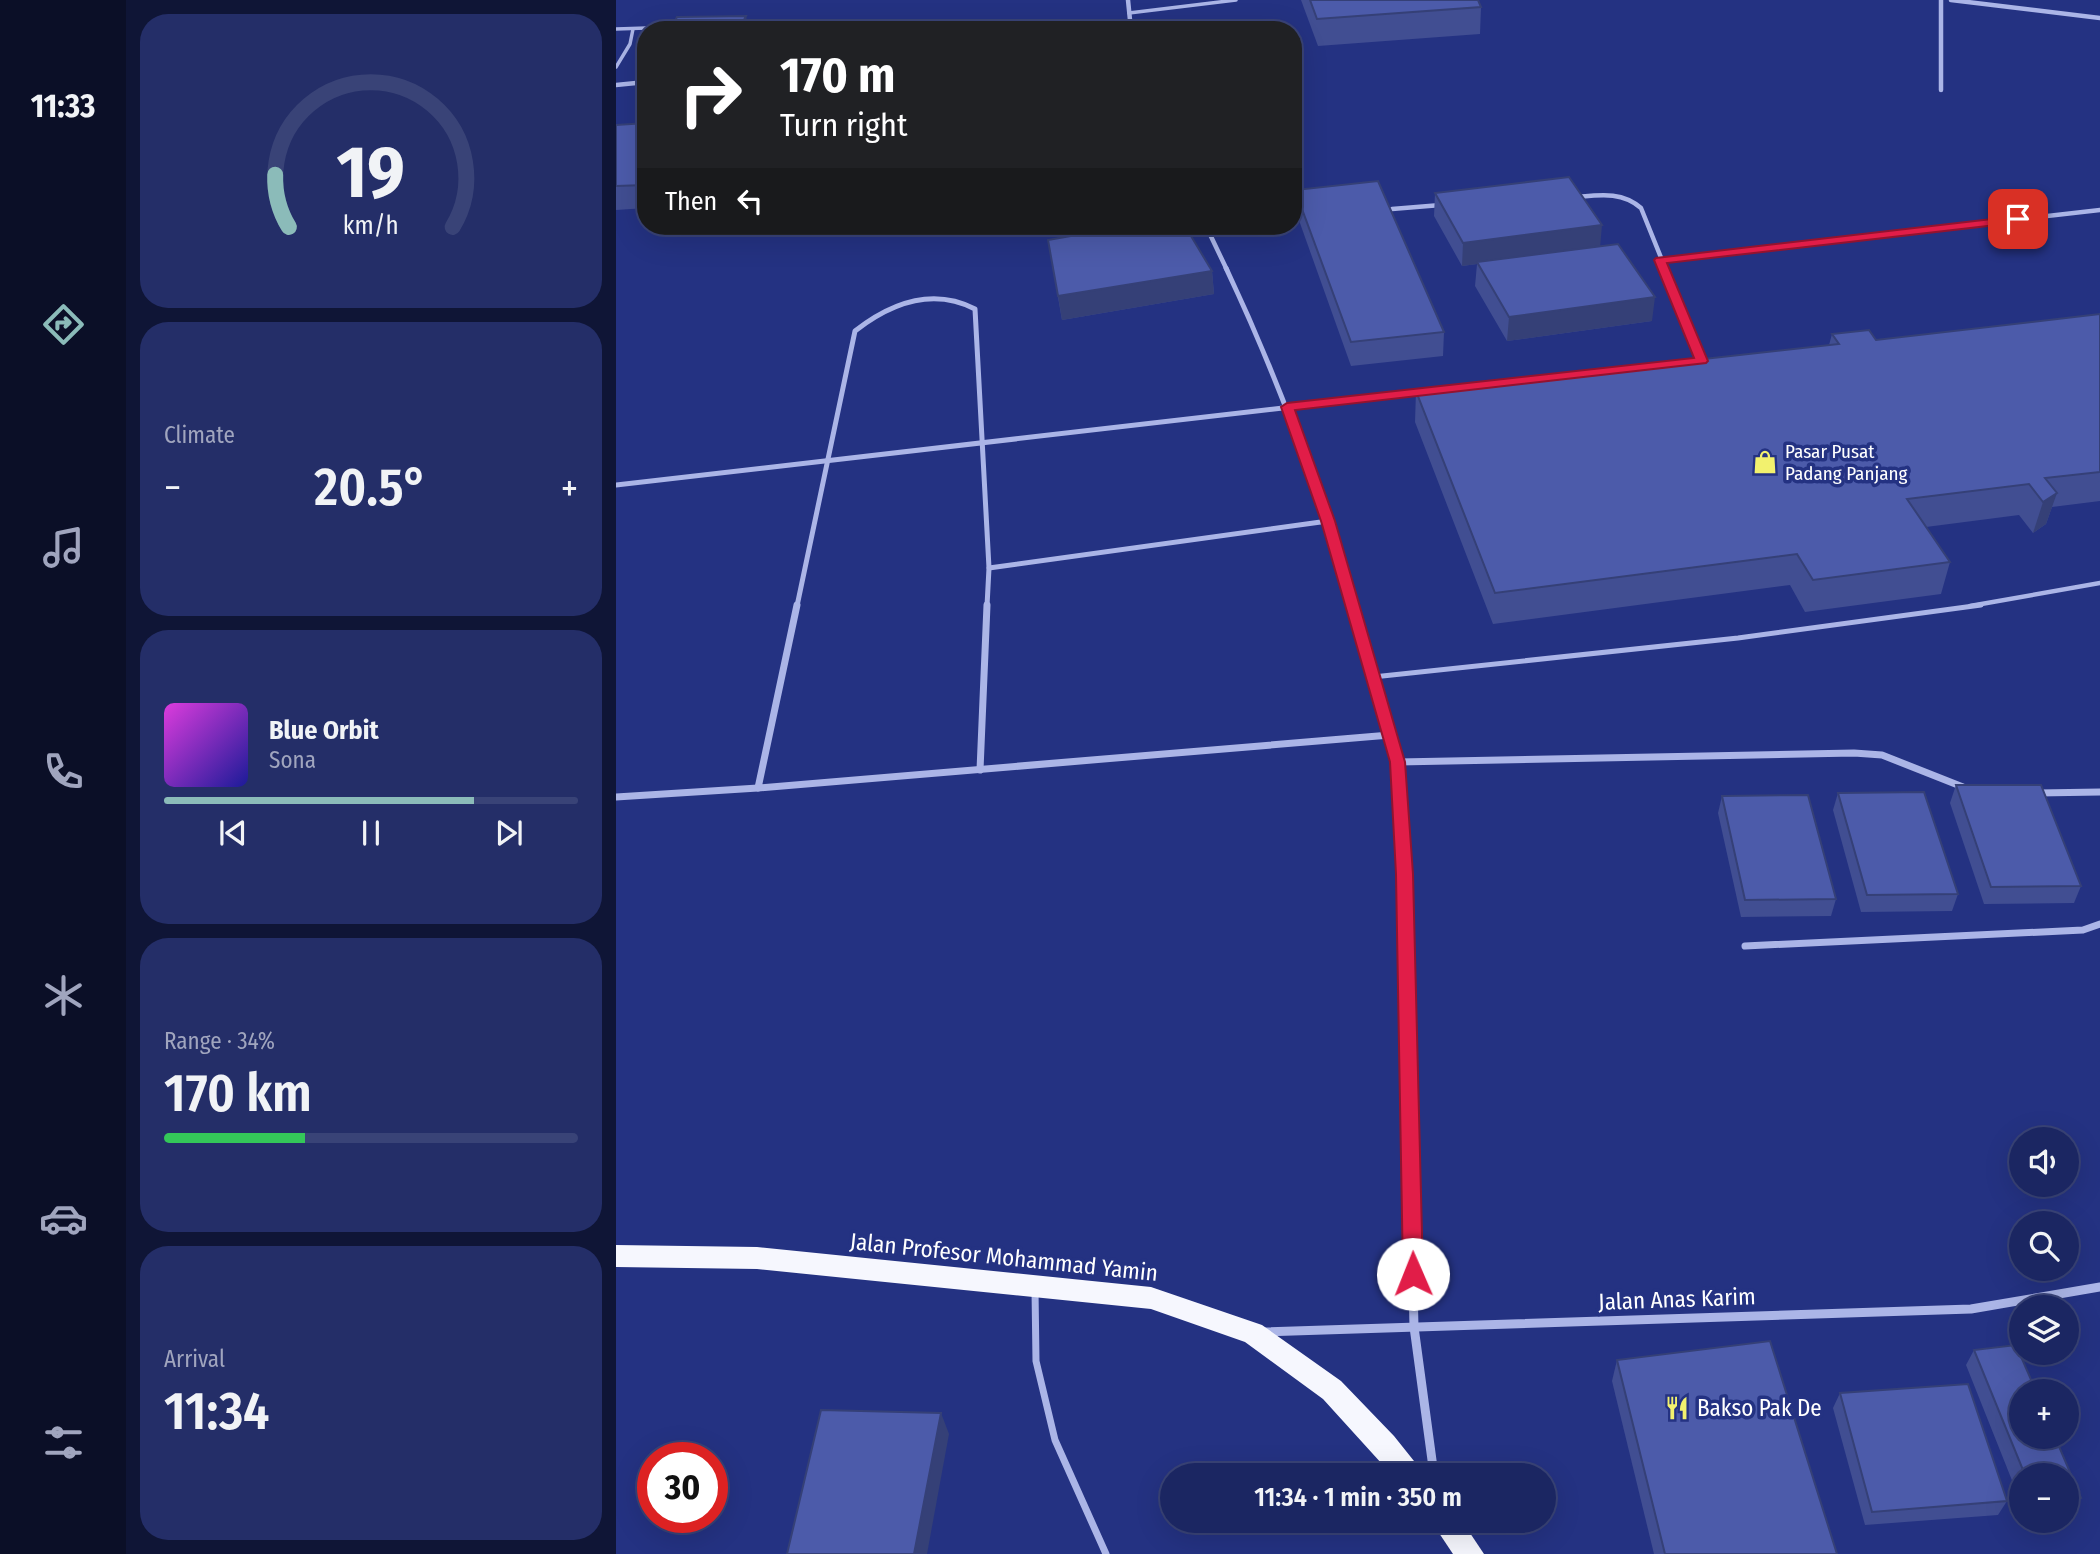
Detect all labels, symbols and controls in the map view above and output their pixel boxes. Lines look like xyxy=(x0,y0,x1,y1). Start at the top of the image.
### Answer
text: 170 m xyxy=(780,46,896,105)
icon: right xyxy=(665,49,756,140)
text: 11:33 xyxy=(31,87,95,125)
text: Turn right xyxy=(780,106,907,144)
text: 19 xyxy=(337,129,405,216)
icon: left xyxy=(731,182,769,220)
text: Then xyxy=(665,186,717,217)
pin xyxy=(1988,189,2048,249)
icon: arrive xyxy=(1999,200,2037,238)
text: km/h xyxy=(343,211,399,241)
icon: directions xyxy=(39,300,88,349)
text: Climate xyxy=(164,421,235,449)
place label: Pasar Pusat Padang Panjang xyxy=(1785,440,1908,485)
shop icon: Pasar Pusat Padang Panjang xyxy=(1751,448,1779,476)
text: 20.5° xyxy=(314,456,428,519)
text: − xyxy=(164,465,181,511)
text: + xyxy=(561,465,578,511)
icon: music xyxy=(39,523,88,572)
text: Blue Orbit xyxy=(269,715,379,746)
text: Sona xyxy=(269,746,316,774)
icon: phone xyxy=(39,747,88,796)
icon: previous xyxy=(214,814,252,852)
icon: pause xyxy=(352,814,390,852)
icon: next xyxy=(490,814,528,852)
icon: climate xyxy=(39,971,88,1020)
text: Range · 34% xyxy=(164,1027,275,1055)
text: 170 km xyxy=(164,1062,312,1125)
map controls xyxy=(2009,1127,2079,1533)
button: sound xyxy=(2009,1127,2079,1197)
icon: car xyxy=(39,1194,88,1243)
button: search xyxy=(2009,1211,2079,1281)
street label: Jalan Profesor Mohammad Yamin xyxy=(849,1227,1159,1287)
position arrow xyxy=(1376,1237,1450,1311)
street label: Jalan Anas Karim xyxy=(1598,1282,1756,1316)
button: layers xyxy=(2009,1295,2079,1365)
text: Arrival xyxy=(164,1345,225,1373)
button: + xyxy=(2009,1379,2079,1449)
text: 11:34 xyxy=(164,1380,269,1443)
restaurant icon: Bakso Pak De xyxy=(1663,1394,1691,1422)
place label: Bakso Pak De xyxy=(1697,1394,1822,1422)
icon: filters xyxy=(39,1418,88,1467)
speed limit sign: 30 xyxy=(637,1442,728,1533)
button: − xyxy=(2009,1463,2079,1533)
text: 11:34 · 1 min · 350 m xyxy=(1254,1482,1462,1513)

